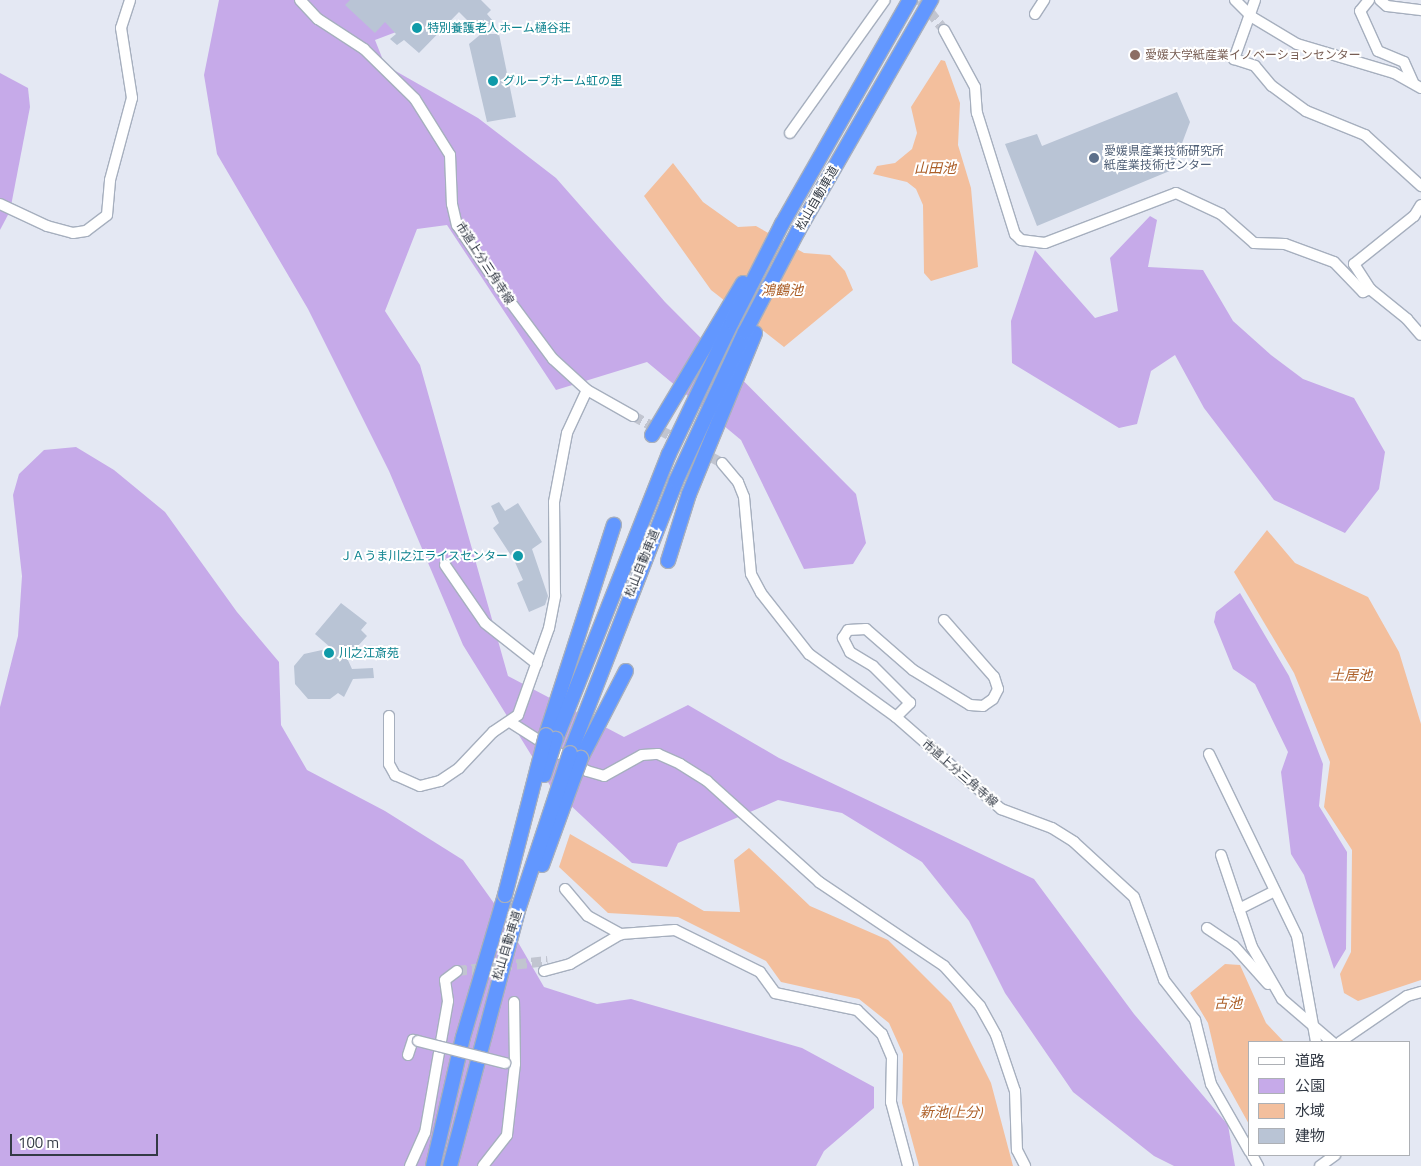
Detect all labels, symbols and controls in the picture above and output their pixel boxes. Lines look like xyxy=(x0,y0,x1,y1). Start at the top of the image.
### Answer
place label: 特別養護老人ホーム樋谷荘 xyxy=(427,21,571,35)
marker: 特別養護老人ホーム樋谷荘 xyxy=(411,22,423,34)
place label: 愛媛大学紙産業イノベーションセンター xyxy=(1145,48,1361,62)
marker: 愛媛大学紙産業イノベーションセンター xyxy=(1129,49,1141,61)
place label: グループホーム虹の里 xyxy=(503,74,623,88)
marker: グループホーム虹の里 xyxy=(487,75,499,87)
place label: 愛媛県産業技術研究所 紙産業技術センター xyxy=(1104,144,1224,172)
marker: 愛媛県産業技術研究所 紙産業技術センター xyxy=(1088,152,1100,164)
water label: 山田池 xyxy=(914,160,956,176)
street label: 松山自動車道 xyxy=(793,163,841,233)
street label: 市道上分三角寺線 xyxy=(453,219,517,307)
water label: 鴻鶴池 xyxy=(761,282,803,298)
street label: 松山自動車道 xyxy=(622,527,662,599)
place label: ＪＡうま川之江ライスセンター xyxy=(340,549,508,563)
marker: ＪＡうま川之江ライスセンター xyxy=(512,550,524,562)
place label: 川之江斎苑 xyxy=(339,646,399,660)
marker: 川之江斎苑 xyxy=(323,647,335,659)
water label: 土居池 xyxy=(1330,667,1372,683)
street label: 市道上分三角寺線 xyxy=(919,736,1001,810)
street label: 松山自動車道 xyxy=(490,908,524,982)
water label: 古池 xyxy=(1214,995,1242,1011)
legend xyxy=(1248,1041,1411,1156)
text: 道路 xyxy=(1295,1049,1325,1072)
text: 公園 xyxy=(1295,1074,1325,1097)
text: 水域 xyxy=(1295,1099,1325,1122)
water label: 新池(上分) xyxy=(920,1104,982,1120)
scale bar xyxy=(12,1124,160,1156)
text: 建物 xyxy=(1295,1124,1325,1147)
text: 100 m xyxy=(18,1131,59,1154)

